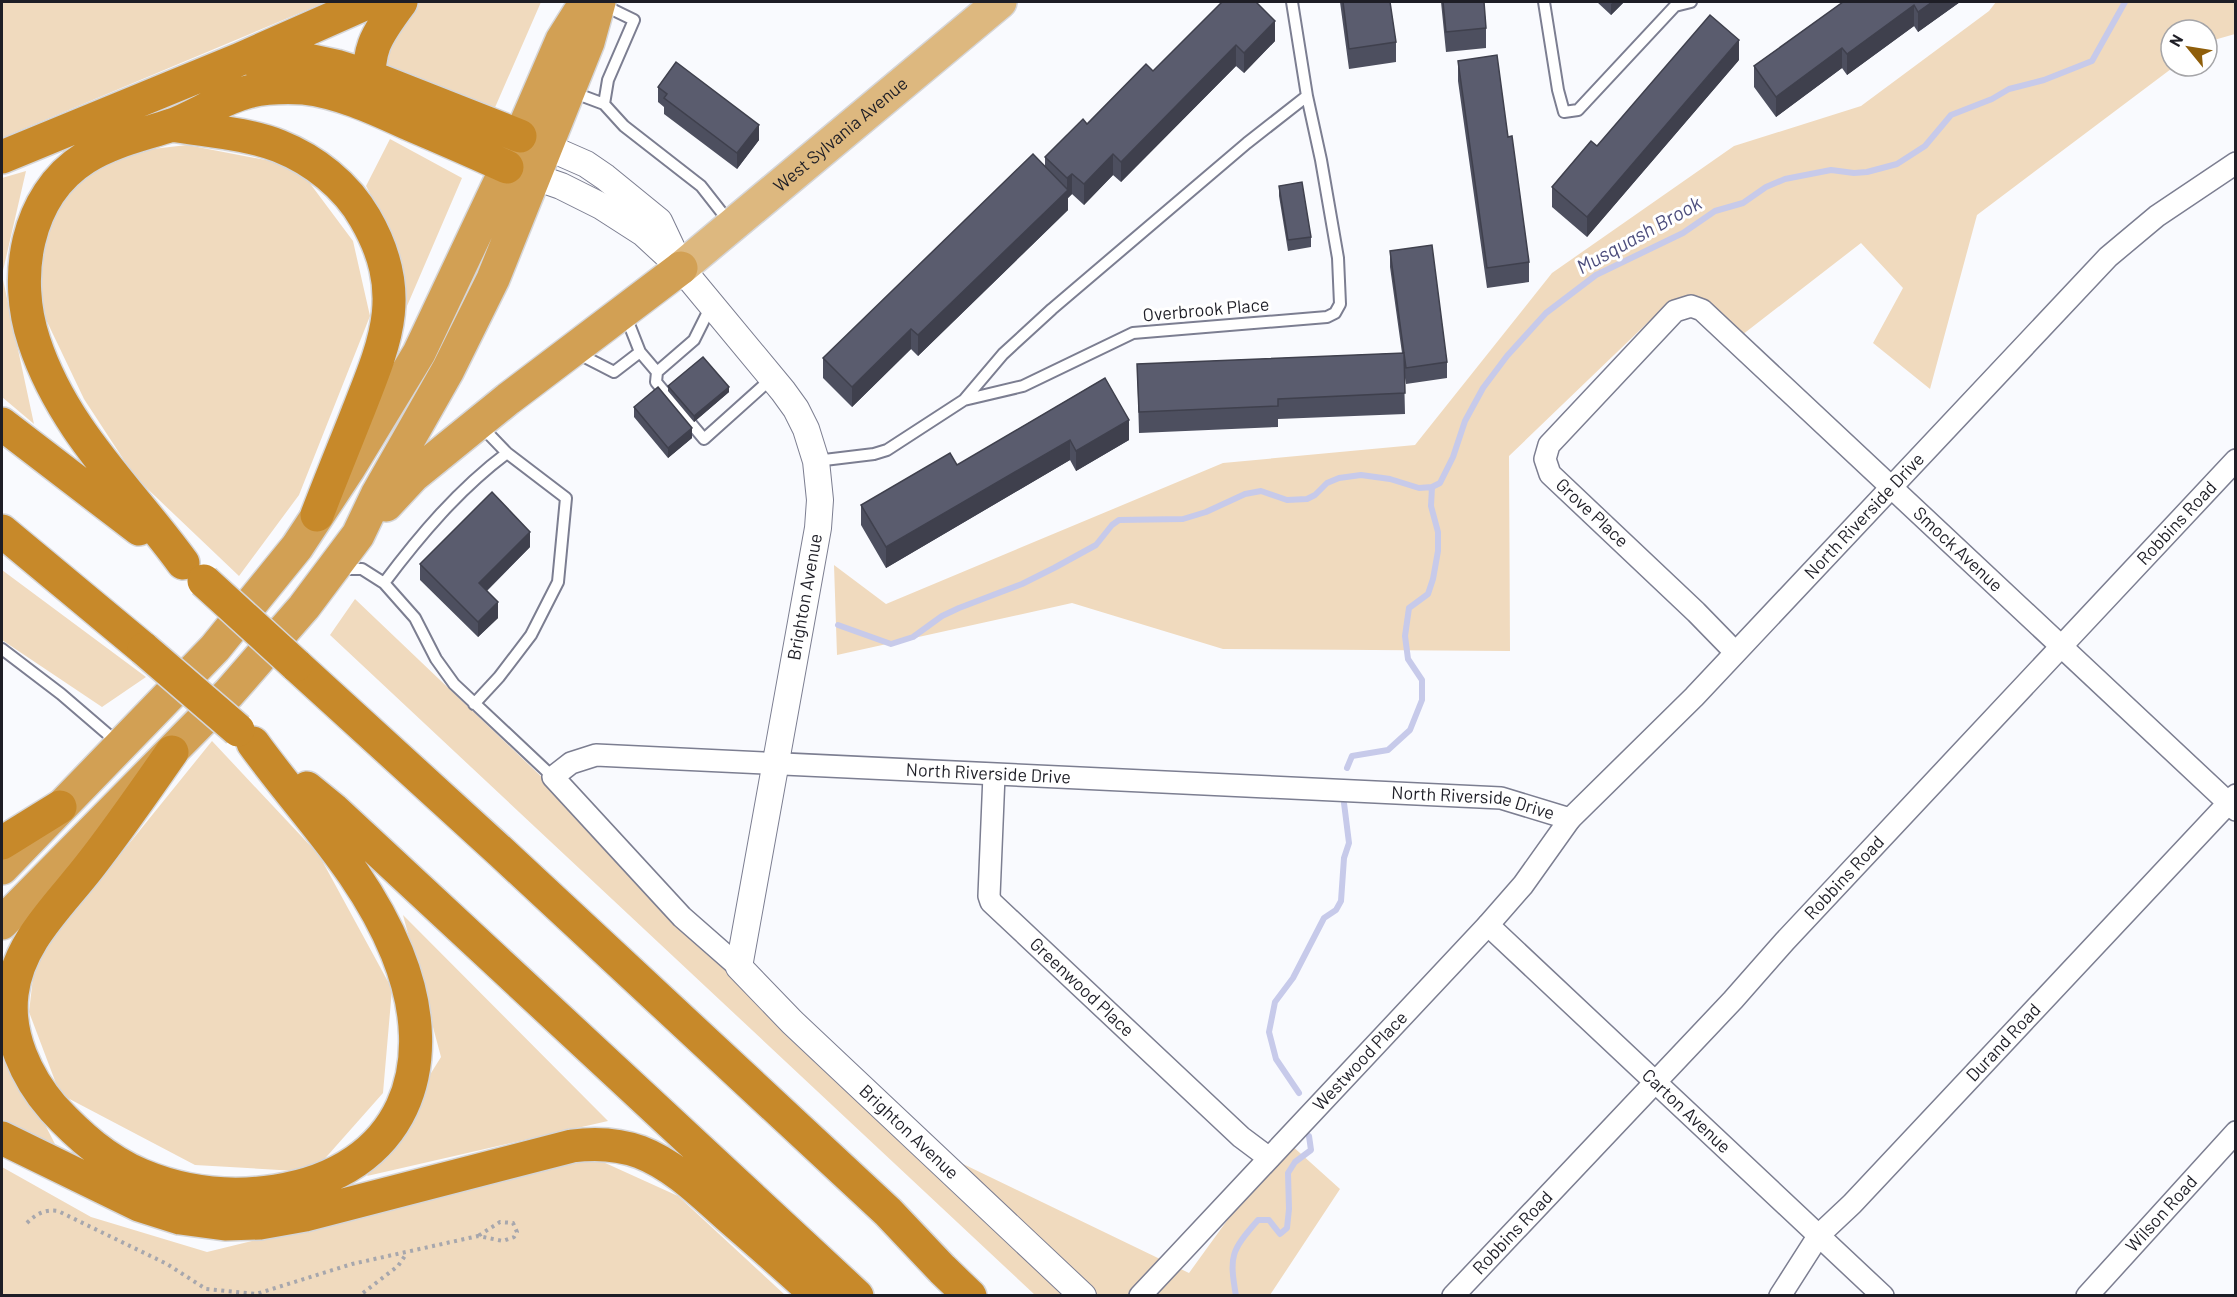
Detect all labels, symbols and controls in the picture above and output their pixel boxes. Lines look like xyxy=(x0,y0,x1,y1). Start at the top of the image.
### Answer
north arrow xyxy=(2159,18,2219,78)
text: N xyxy=(2165,31,2186,50)
street label: West Sylvania Avenue xyxy=(769,72,912,196)
water label: Musquash Brook xyxy=(1572,190,1705,278)
street label: Overbrook Place xyxy=(1142,293,1270,325)
street label: North Riverside Drive xyxy=(1799,448,1928,583)
street label: Grove Place xyxy=(1552,473,1634,551)
street label: Robbins Road xyxy=(2132,476,2221,569)
street label: Smock Avenue xyxy=(1909,502,2008,596)
street label: Brighton Avenue xyxy=(782,532,826,662)
street label: North Riverside Drive xyxy=(905,758,1071,788)
street label: North Riverside Drive xyxy=(1391,781,1557,824)
street label: Robbins Road xyxy=(1799,830,1888,923)
street label: Greenwood Place xyxy=(1026,932,1139,1041)
street label: Durand Road xyxy=(1961,998,2045,1086)
street label: Westwood Place xyxy=(1308,1006,1411,1115)
street label: Carton Avenue xyxy=(1638,1064,1736,1157)
street label: Brighton Avenue xyxy=(855,1079,964,1183)
street label: Wilson Road xyxy=(2120,1170,2201,1256)
street label: Robbins Road xyxy=(1467,1186,1557,1278)

